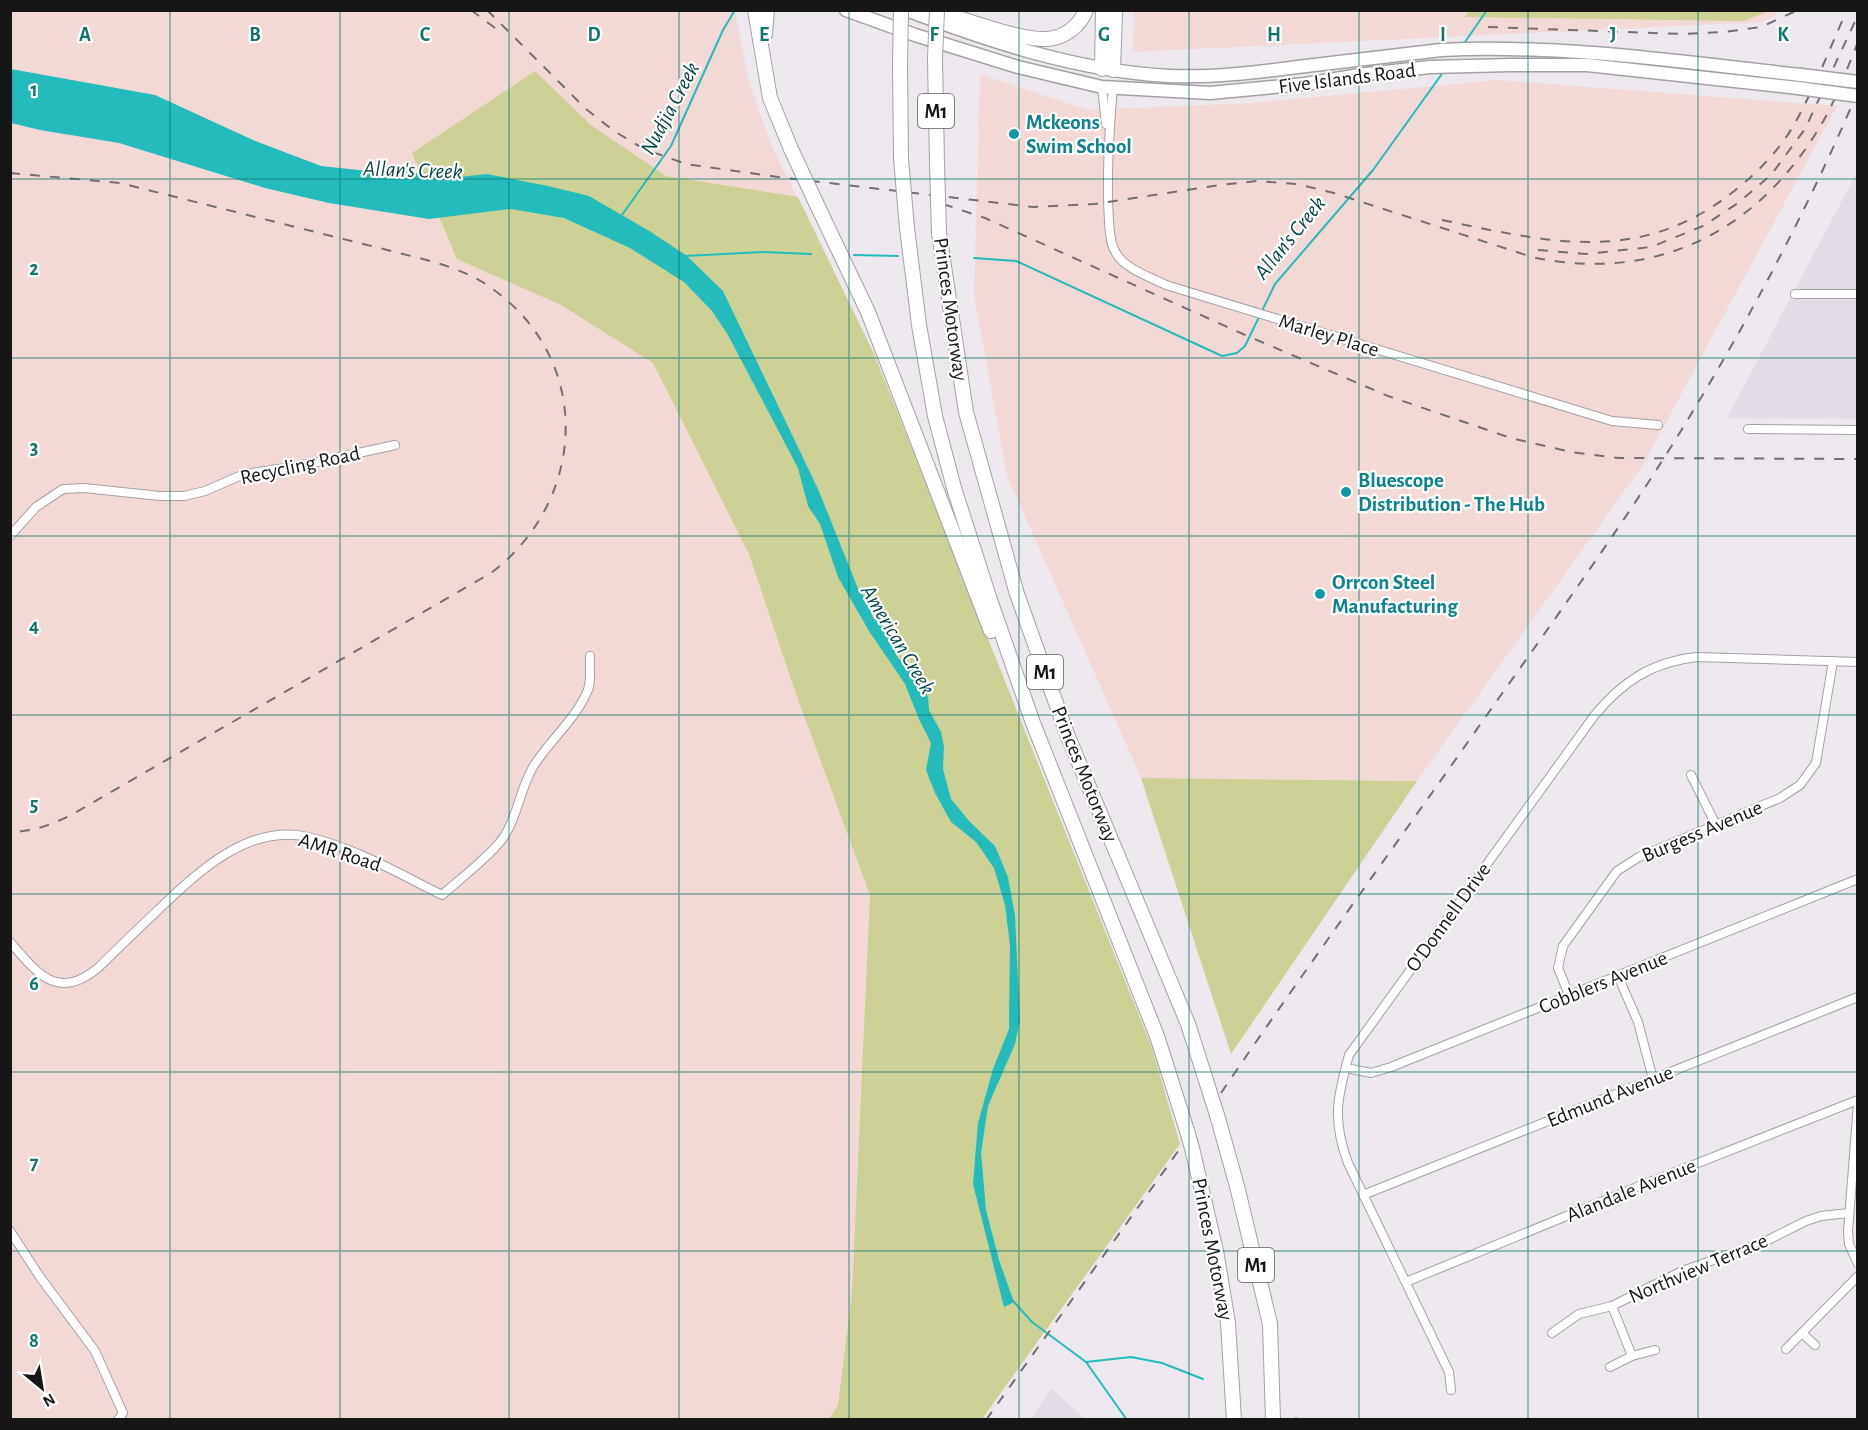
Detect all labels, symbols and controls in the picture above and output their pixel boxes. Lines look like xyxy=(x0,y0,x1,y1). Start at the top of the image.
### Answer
text: A xyxy=(79,25,91,45)
text: B xyxy=(249,25,261,45)
text: C xyxy=(420,25,431,45)
text: D xyxy=(587,25,601,45)
text: E xyxy=(759,25,769,45)
text: F xyxy=(929,25,939,45)
text: G xyxy=(1098,25,1110,45)
text: H xyxy=(1267,25,1281,45)
text: I xyxy=(1440,25,1446,45)
text: J xyxy=(1610,25,1616,45)
text: K xyxy=(1777,25,1789,45)
water label: Nudjia Creek xyxy=(636,59,703,158)
street label: Five Islands Road xyxy=(1277,60,1417,97)
text: 1 xyxy=(30,80,38,100)
road number: M1 xyxy=(918,94,954,128)
place label: Mckeons Swim School xyxy=(1026,112,1132,157)
marker: Mckeons Swim School xyxy=(1007,127,1021,141)
water label: Allan's Creek xyxy=(362,157,463,183)
water label: Allan's Creek xyxy=(1249,192,1330,284)
street label: Princes Motorway xyxy=(930,236,971,382)
text: 2 xyxy=(29,259,39,279)
street label: Marley Place xyxy=(1276,310,1381,361)
text: 3 xyxy=(30,438,38,458)
street label: Recycling Road xyxy=(238,443,362,488)
place label: Bluescope Distribution - The Hub xyxy=(1358,470,1545,515)
marker: Bluescope Distribution - The Hub xyxy=(1339,485,1353,499)
place label: Orrcon Steel Manufacturing xyxy=(1332,572,1458,617)
water label: American Creek xyxy=(856,580,939,698)
marker: Orrcon Steel Manufacturing xyxy=(1313,587,1327,601)
text: 4 xyxy=(29,616,39,636)
road number: M1 xyxy=(1027,655,1063,689)
street label: Princes Motorway xyxy=(1048,703,1121,845)
text: 5 xyxy=(30,795,38,815)
street label: Burgess Avenue xyxy=(1639,797,1766,866)
street label: AMR Road xyxy=(296,829,384,876)
street label: O'Donnell Drive xyxy=(1402,859,1495,976)
street label: Cobblers Avenue xyxy=(1536,947,1670,1018)
text: 6 xyxy=(29,974,39,994)
street label: Edmund Avenue xyxy=(1544,1062,1676,1131)
text: 7 xyxy=(30,1153,39,1173)
street label: Alandale Avenue xyxy=(1563,1155,1699,1226)
street label: Princes Motorway xyxy=(1188,1176,1237,1322)
street label: Northview Terrace xyxy=(1626,1230,1771,1307)
road number: M1 xyxy=(1238,1248,1274,1282)
text: 8 xyxy=(29,1331,39,1351)
north arrow xyxy=(12,1358,72,1418)
text: N xyxy=(40,1390,58,1410)

